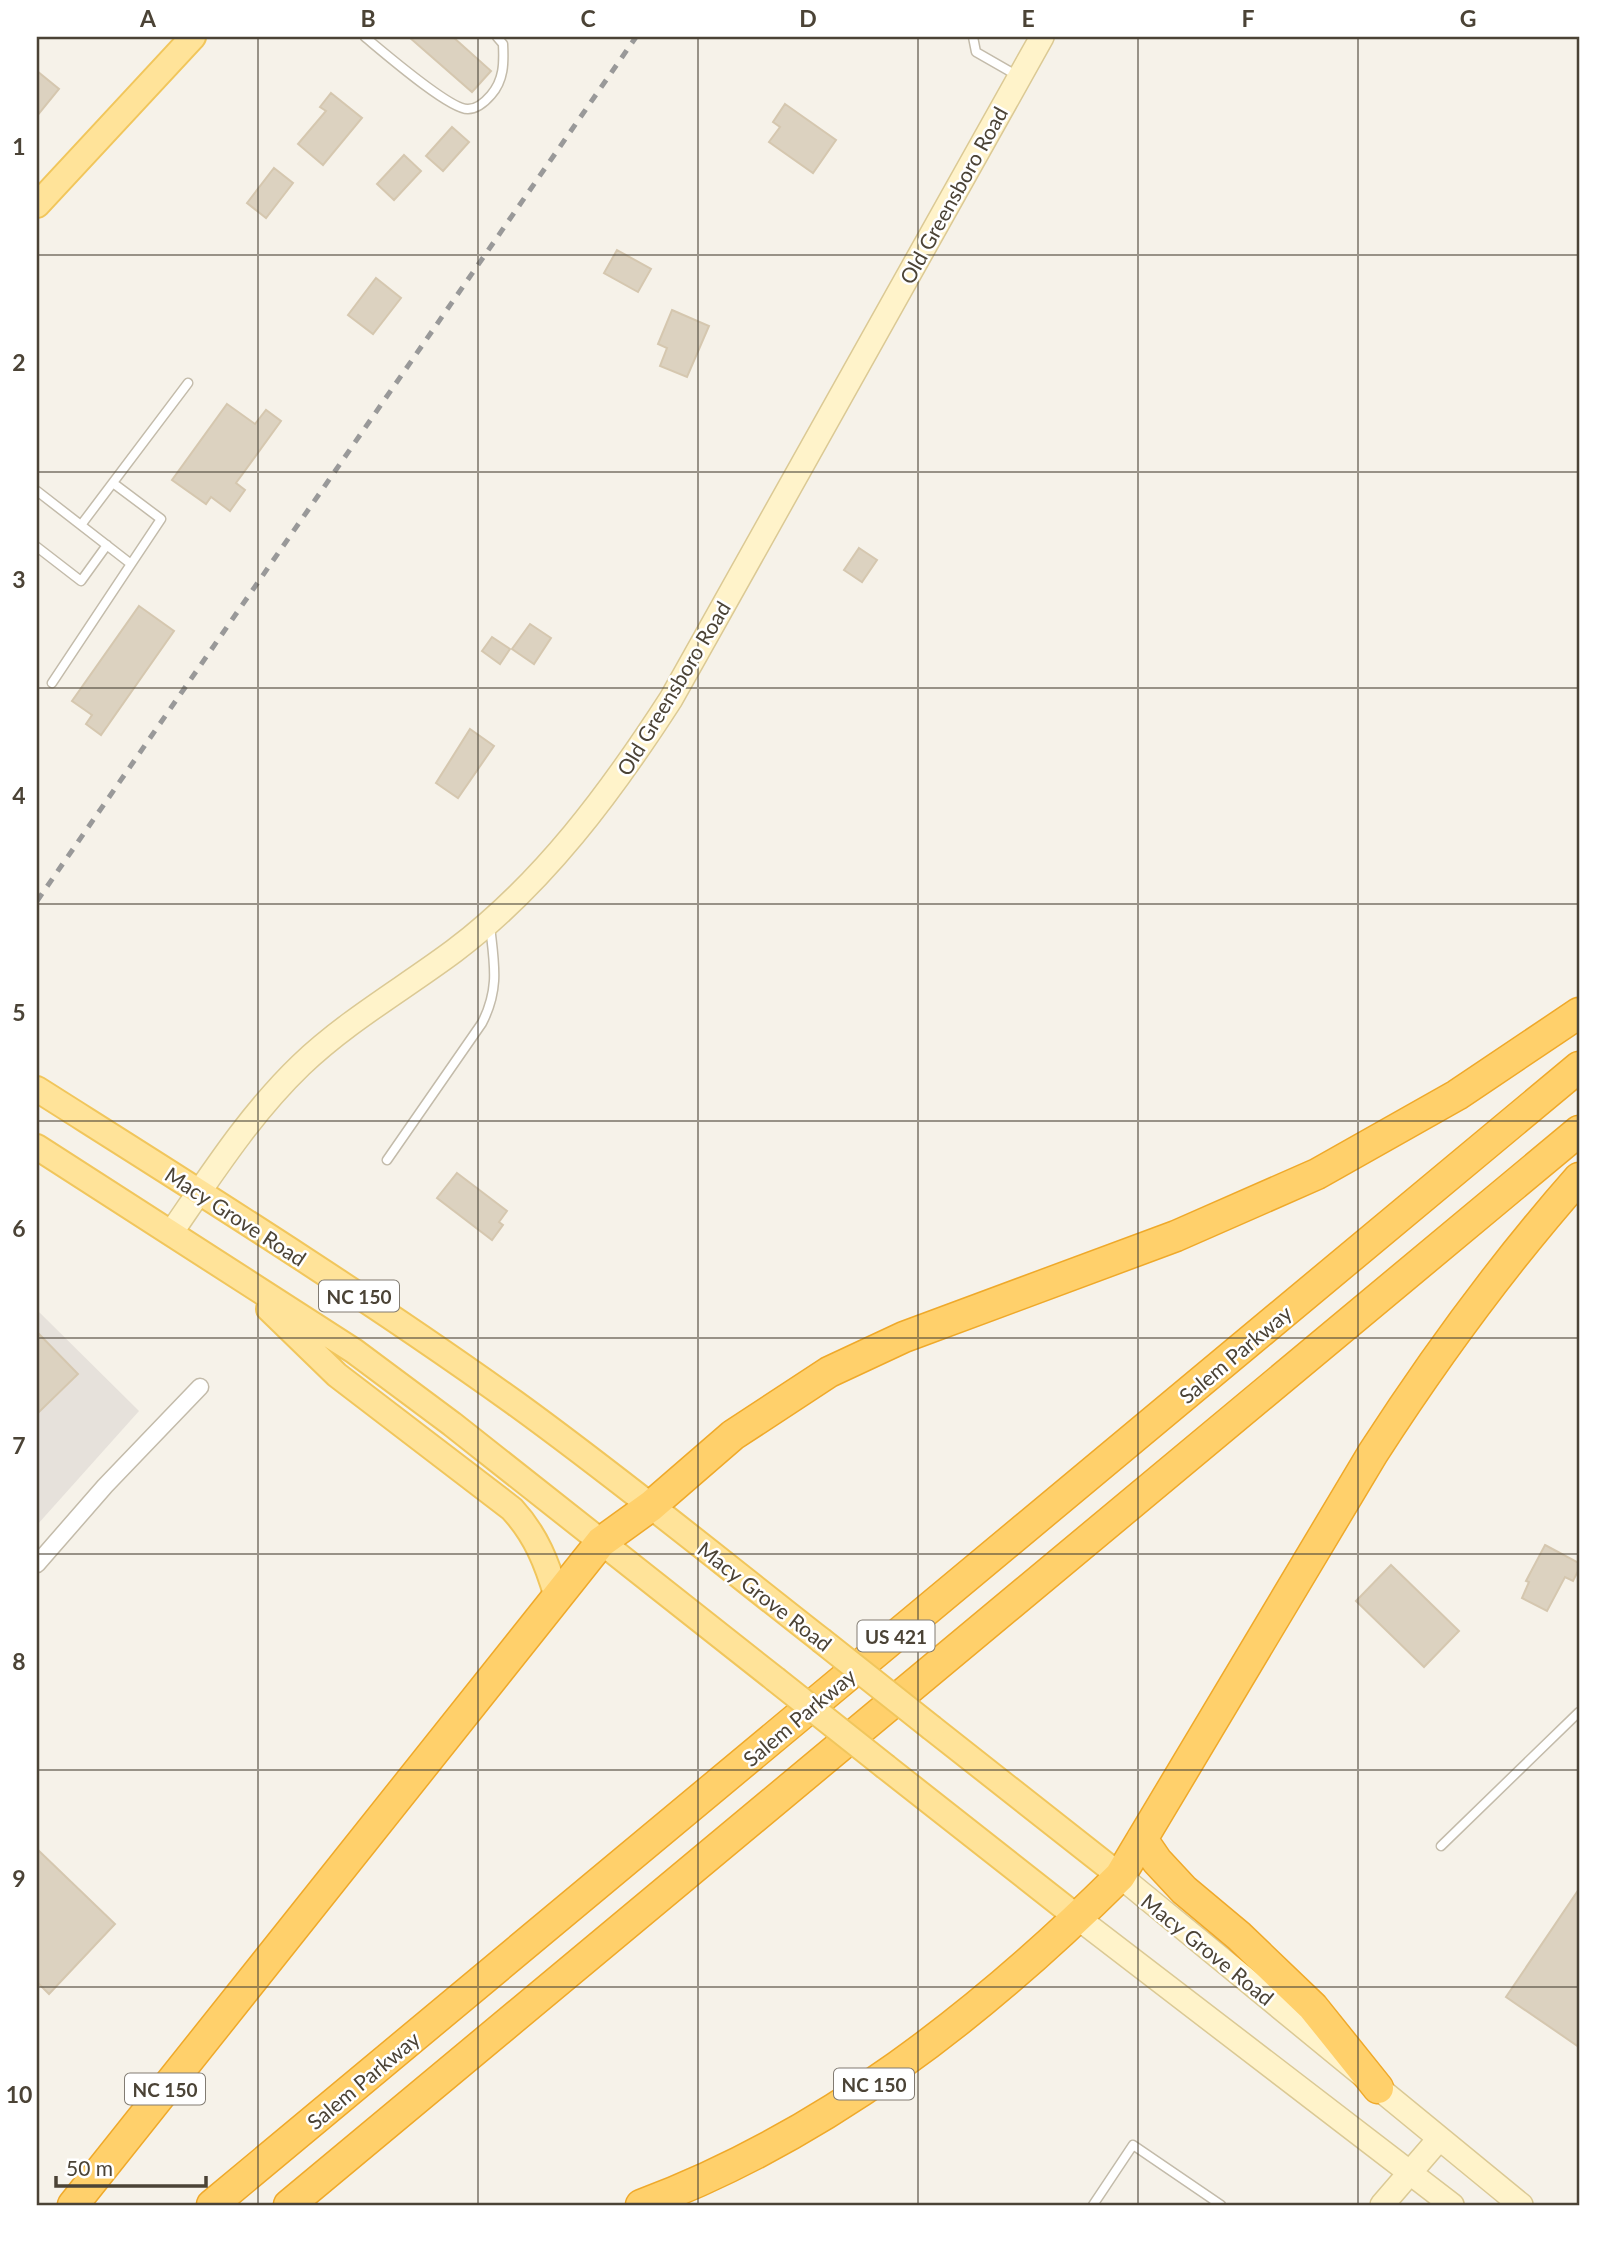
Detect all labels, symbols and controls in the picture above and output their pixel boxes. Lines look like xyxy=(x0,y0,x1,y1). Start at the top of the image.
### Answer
text: A xyxy=(139,4,157,32)
text: B xyxy=(360,4,376,32)
text: C xyxy=(580,4,596,32)
text: D xyxy=(799,4,817,32)
text: E xyxy=(1021,4,1035,32)
text: F xyxy=(1241,4,1255,32)
text: G xyxy=(1460,4,1476,32)
street label: Old Greensboro Road xyxy=(894,102,1012,288)
text: 1 xyxy=(12,132,26,160)
text: 2 xyxy=(12,348,26,376)
text: 3 xyxy=(12,565,26,593)
street label: Old Greensboro Road xyxy=(611,596,735,780)
text: 4 xyxy=(12,781,26,809)
text: 5 xyxy=(12,998,26,1026)
street label: Macy Grove Road xyxy=(161,1161,311,1271)
text: 6 xyxy=(12,1214,26,1242)
road number: NC 150 xyxy=(319,1280,399,1312)
street label: Salem Parkway xyxy=(1174,1300,1296,1408)
text: 7 xyxy=(12,1431,26,1459)
street label: Macy Grove Road xyxy=(693,1536,837,1656)
road number: US 421 xyxy=(858,1620,934,1652)
text: 8 xyxy=(12,1647,26,1675)
street label: Salem Parkway xyxy=(738,1663,860,1771)
text: 9 xyxy=(12,1864,26,1892)
street label: Macy Grove Road xyxy=(1137,1888,1279,2010)
street label: Salem Parkway xyxy=(302,2026,424,2134)
road number: NC 150 xyxy=(834,2068,914,2100)
road number: NC 150 xyxy=(125,2074,205,2104)
text: 10 xyxy=(6,2080,32,2108)
scale bar xyxy=(56,2144,206,2188)
text: 50 m xyxy=(66,2155,113,2180)

